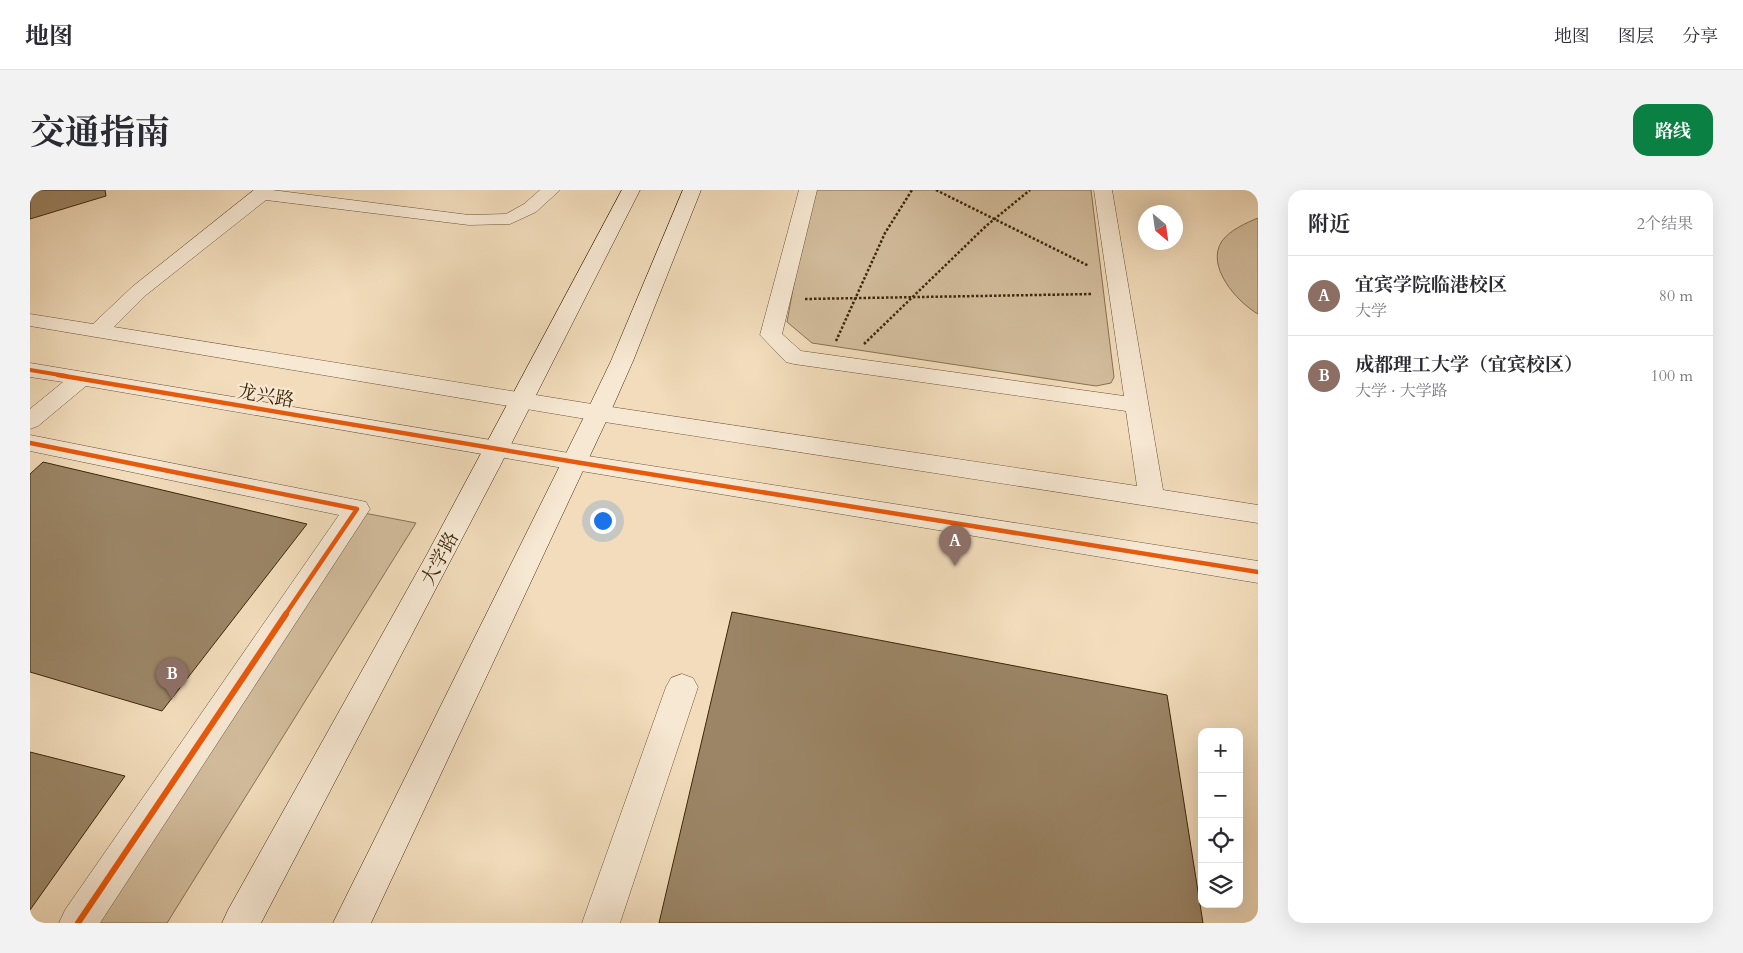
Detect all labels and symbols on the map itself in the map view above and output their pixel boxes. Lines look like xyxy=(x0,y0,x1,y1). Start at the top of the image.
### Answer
north arrow xyxy=(1138,205,1183,250)
street label: 龙兴路 xyxy=(235,378,296,414)
your location xyxy=(590,508,616,534)
pin: A xyxy=(939,525,971,566)
street label: 大学路 xyxy=(415,527,465,590)
pin: B xyxy=(156,658,188,699)

